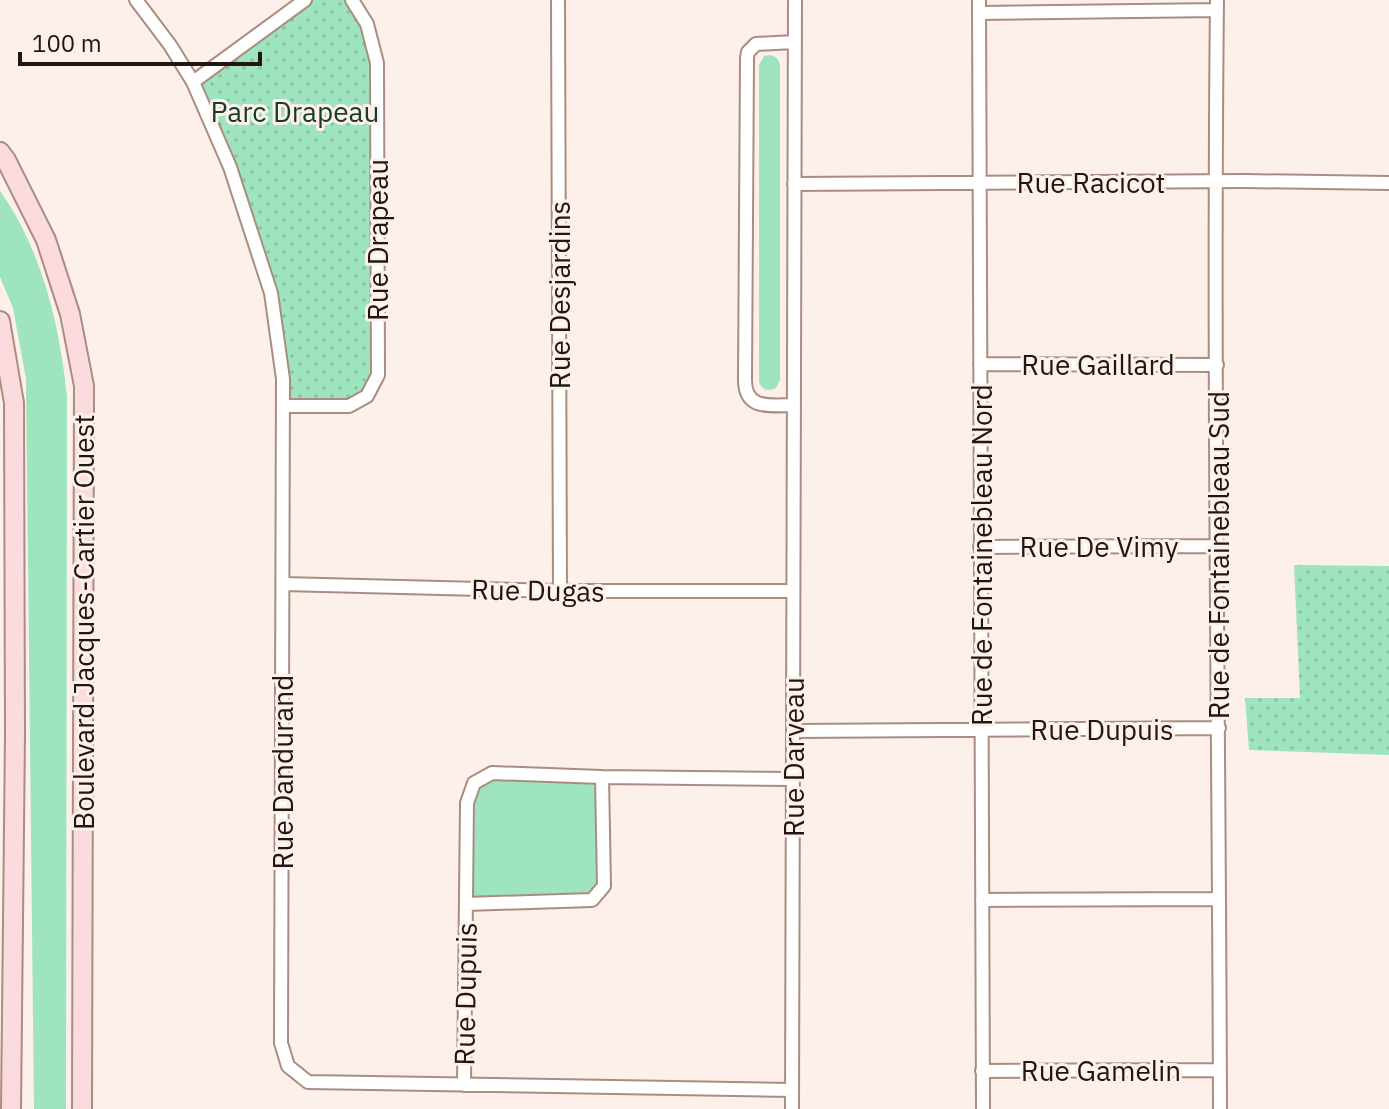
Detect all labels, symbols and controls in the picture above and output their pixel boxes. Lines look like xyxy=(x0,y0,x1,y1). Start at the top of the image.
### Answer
scale bar xyxy=(20,16,260,66)
text: 100 m xyxy=(32,27,102,59)
park label: Parc Drapeau xyxy=(211,93,379,130)
street label: Rue Drapeau xyxy=(359,159,396,321)
street label: Rue Racicot xyxy=(1017,164,1165,201)
street label: Rue Desjardins xyxy=(541,201,578,389)
street label: Rue Gaillard xyxy=(1021,346,1175,383)
street label: Rue de Fontainebleau Nord xyxy=(963,384,1000,726)
street label: Rue de Fontainebleau Sud xyxy=(1200,391,1237,719)
street label: Boulevard Jacques-Cartier Ouest xyxy=(65,414,102,830)
street label: Rue De Vimy xyxy=(1020,528,1178,565)
street label: Rue Dugas xyxy=(471,570,605,610)
street label: Rue Dandurand xyxy=(264,675,301,869)
street label: Rue Darveau xyxy=(775,677,812,837)
street label: Rue Dupuis xyxy=(1030,711,1174,748)
street label: Rue Dupuis xyxy=(445,922,485,1066)
street label: Rue Gamelin xyxy=(1021,1052,1181,1089)

